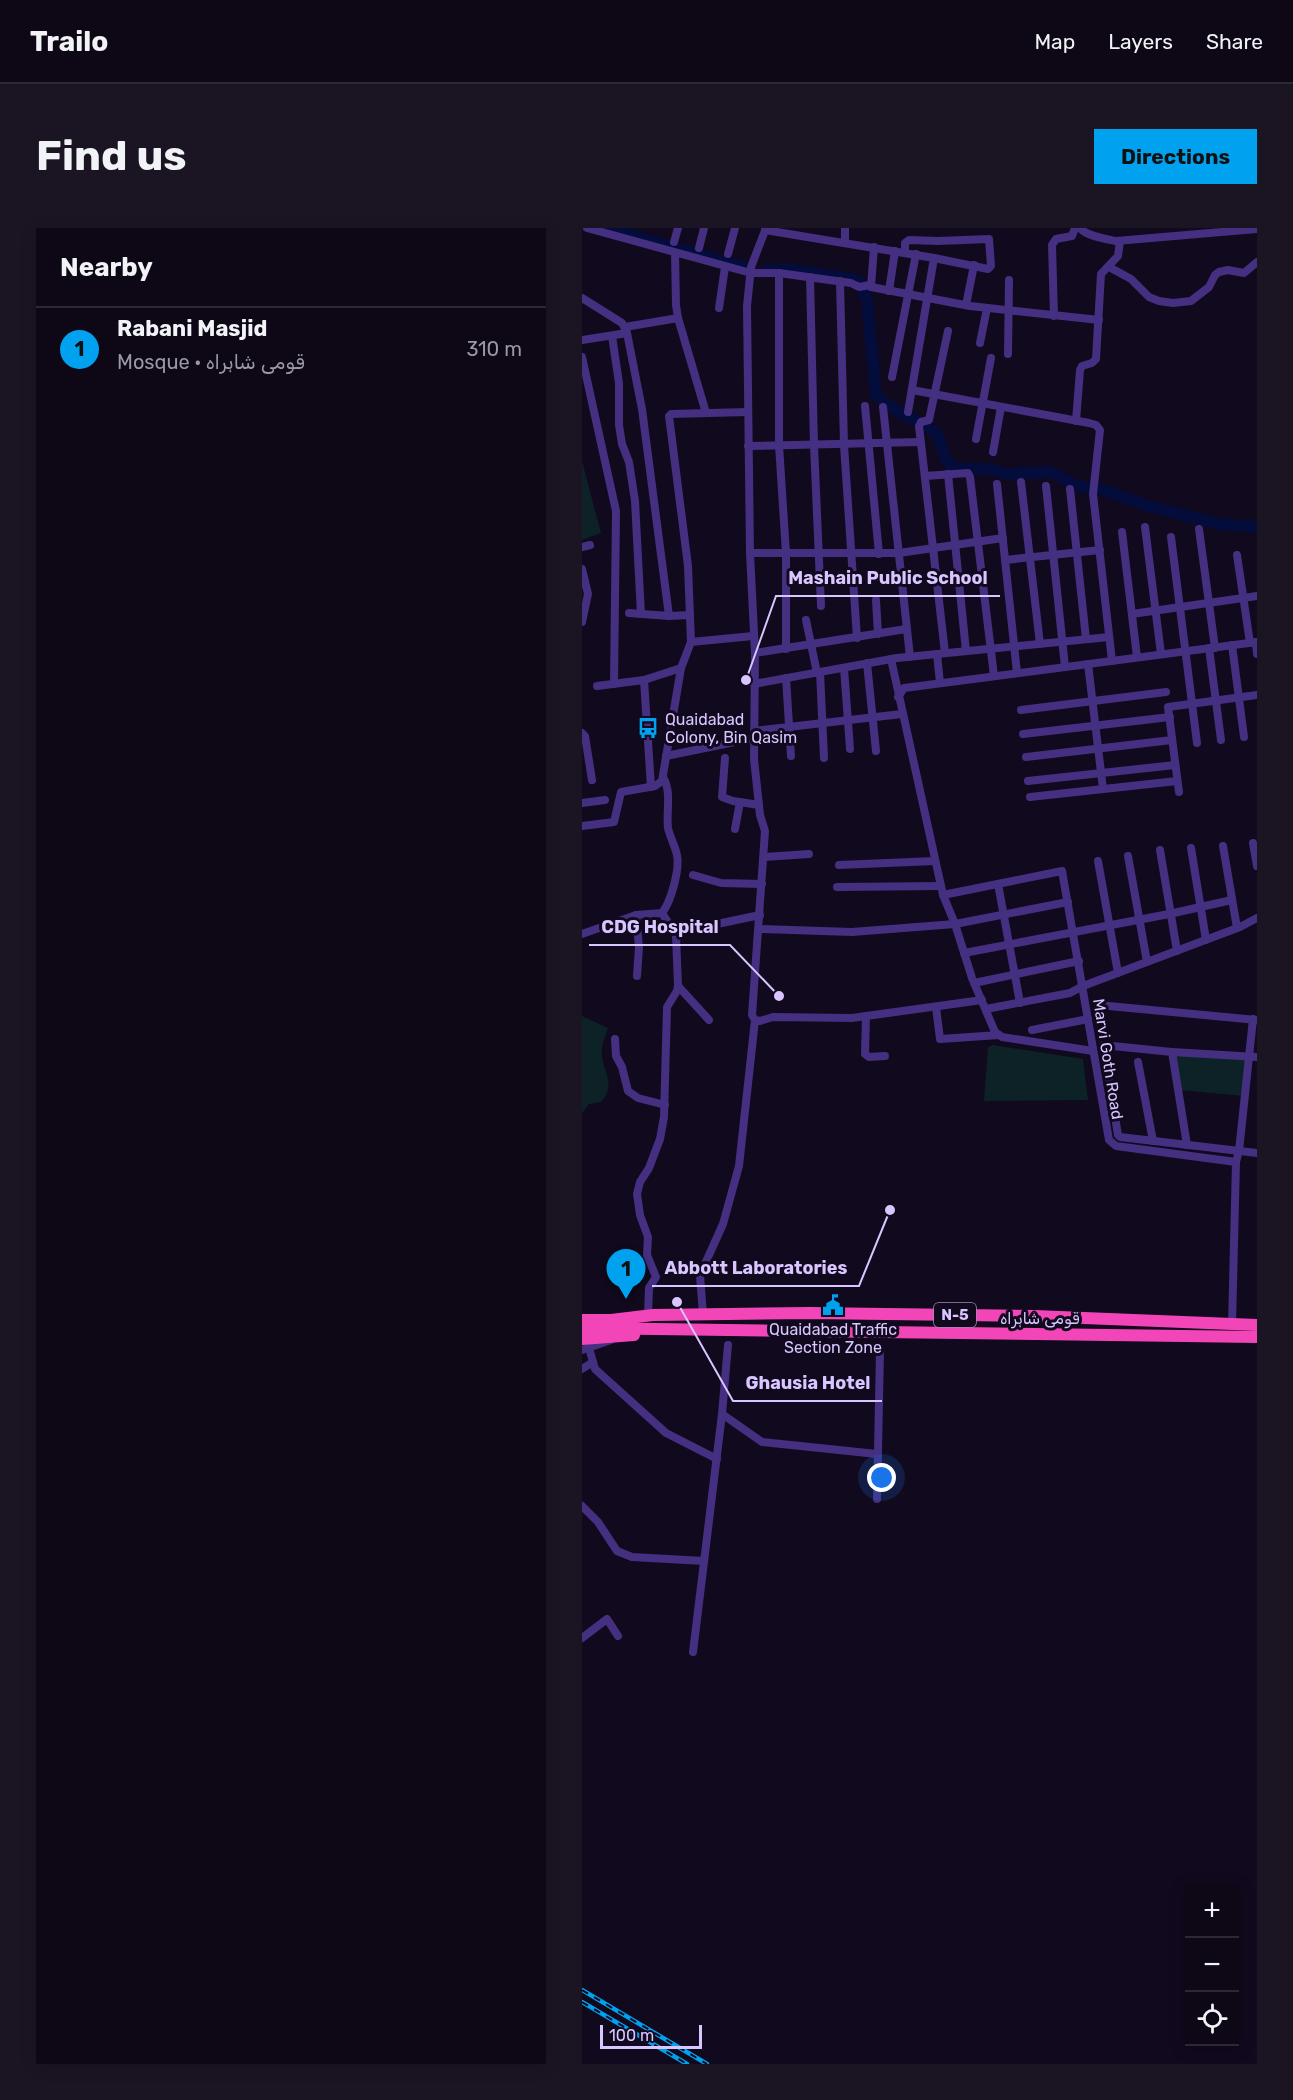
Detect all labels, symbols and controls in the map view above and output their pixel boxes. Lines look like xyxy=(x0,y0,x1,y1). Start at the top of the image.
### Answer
text: Trailo xyxy=(30,25,108,58)
text: Map xyxy=(1034,29,1075,54)
text: Layers xyxy=(1108,29,1173,54)
text: Share xyxy=(1206,29,1263,54)
button: Directions xyxy=(1094,129,1257,184)
text: Find us xyxy=(36,131,187,181)
text: Nearby xyxy=(60,252,153,283)
text: Rabani Masjid xyxy=(117,315,267,342)
text: 1 xyxy=(75,337,84,361)
text: 310 m xyxy=(466,337,522,361)
text: Mosque · قومی شاہراہ xyxy=(117,350,305,374)
callout: Mashain Public School xyxy=(776,560,1000,596)
text: Mashain Public School xyxy=(788,567,988,589)
place label: Quaidabad Colony, Bin Qasim xyxy=(665,710,797,747)
bus stop icon: Quaidabad Colony, Bin Qasim xyxy=(636,716,660,740)
callout: CDG Hospital xyxy=(589,909,730,945)
text: CDG Hospital xyxy=(601,916,719,938)
street label: Marvi Goth Road xyxy=(1089,997,1127,1121)
pin: 1 xyxy=(606,1250,645,1299)
callout: Abbott Laboratories xyxy=(652,1250,859,1286)
text: Abbott Laboratories xyxy=(665,1257,847,1279)
public building icon: Quaidabad Traffic Section Zone xyxy=(821,1293,845,1317)
road number: N-5 xyxy=(934,1303,976,1327)
street label: قومی شاہراہ xyxy=(1001,1309,1080,1329)
place label: Quaidabad Traffic Section Zone xyxy=(769,1320,897,1357)
callout: Ghausia Hotel xyxy=(733,1365,882,1401)
text: Ghausia Hotel xyxy=(746,1372,871,1394)
your location xyxy=(867,1463,896,1492)
map controls xyxy=(1185,1884,1239,2046)
button: + xyxy=(1185,1884,1239,1938)
button: − xyxy=(1185,1938,1239,1992)
button: locate xyxy=(1185,1992,1239,2046)
scale bar xyxy=(600,2022,702,2050)
text: 100 m xyxy=(609,2026,654,2045)

